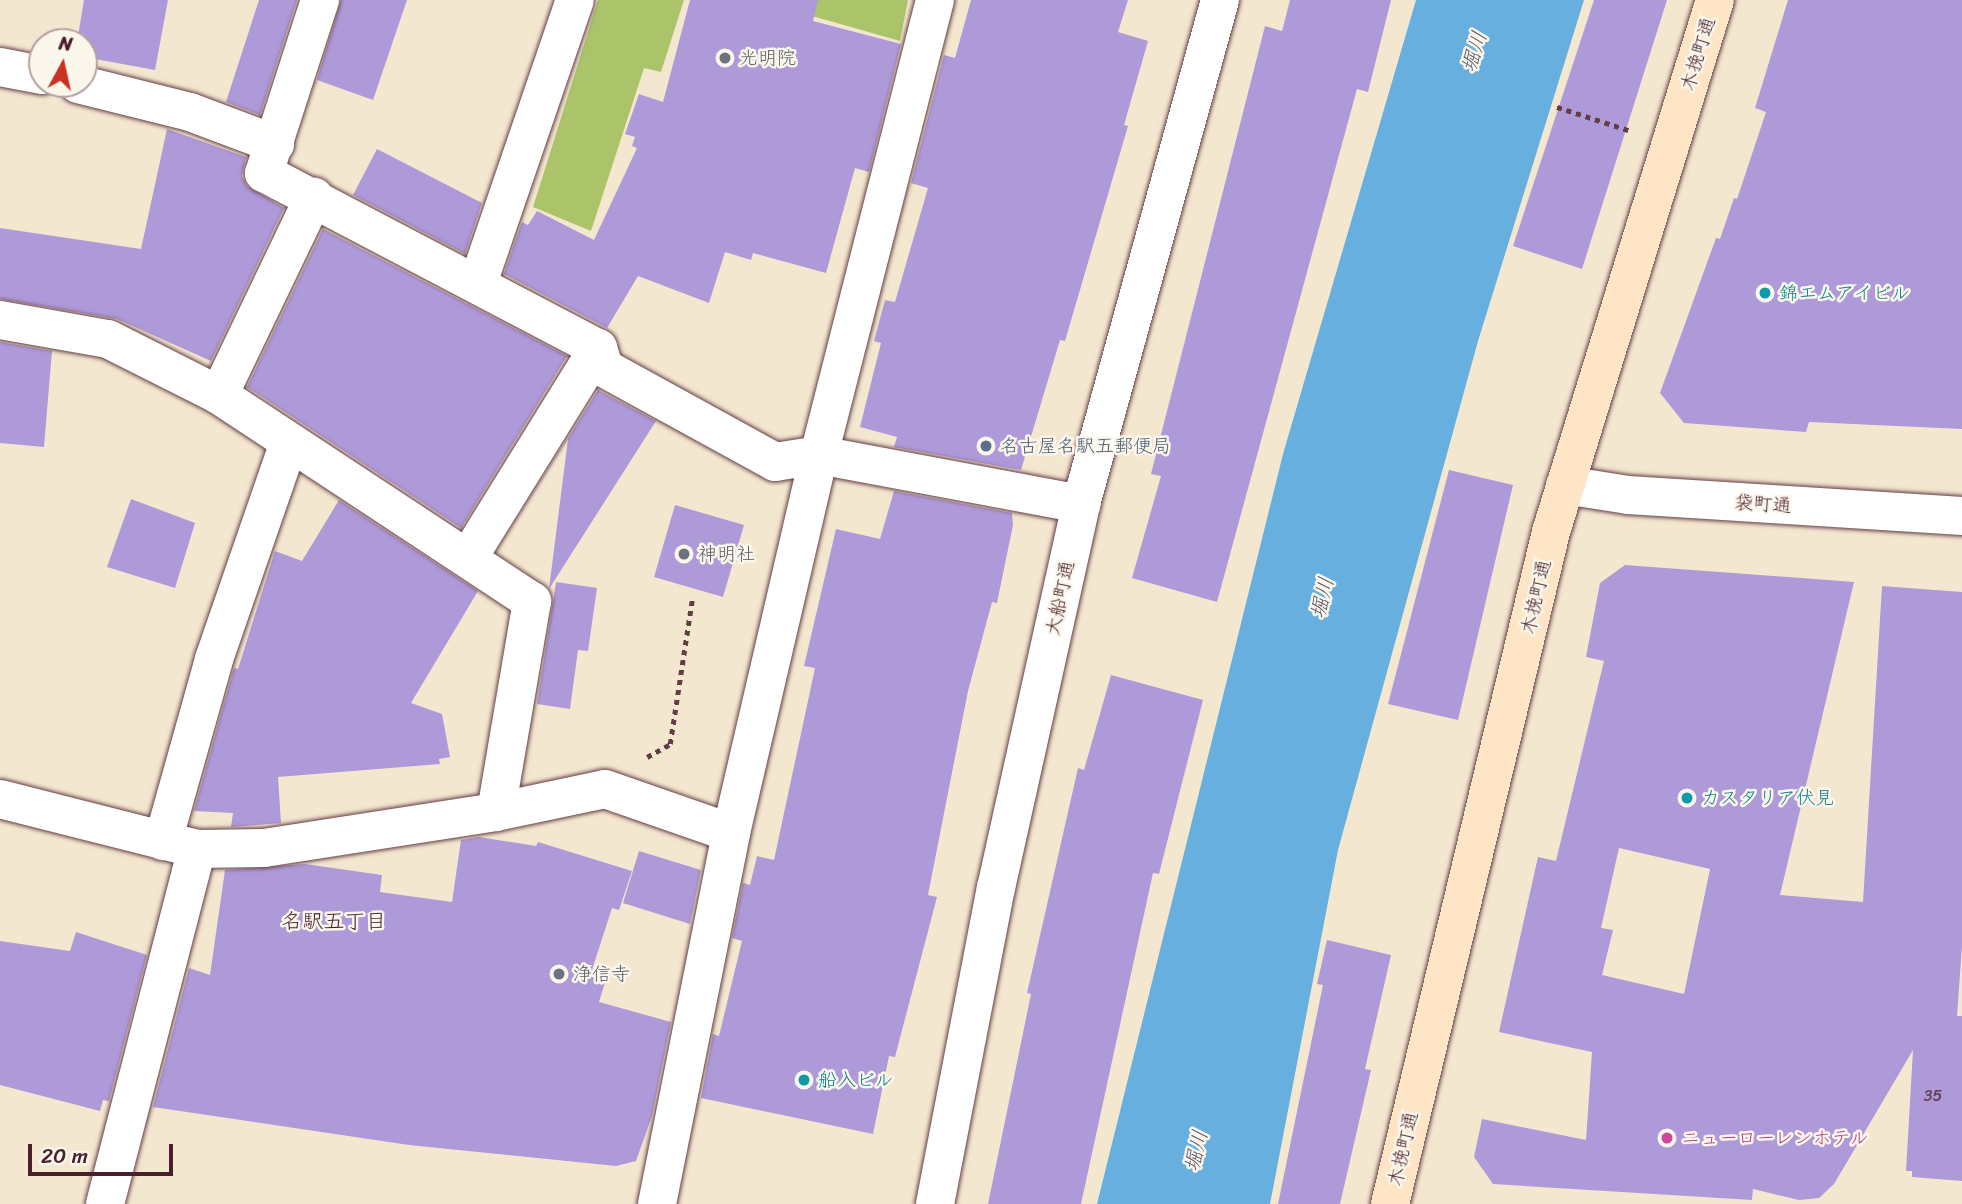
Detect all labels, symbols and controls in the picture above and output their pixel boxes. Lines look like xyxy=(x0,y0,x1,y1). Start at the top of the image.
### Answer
street label: 木挽町通 xyxy=(1676,14,1720,94)
text: N xyxy=(57,26,75,61)
north arrow xyxy=(28,28,98,98)
water label: 堀川 xyxy=(1456,28,1492,76)
place label: 光明院 xyxy=(739,47,796,69)
marker: 光明院 xyxy=(717,50,733,66)
place label: 錦エムアイビル xyxy=(1779,282,1912,304)
marker: 錦エムアイビル xyxy=(1757,285,1773,301)
place label: 名古屋名駅五郵便局 xyxy=(1000,435,1171,457)
marker: 名古屋名駅五郵便局 xyxy=(978,438,994,454)
street label: 袋町通 xyxy=(1734,491,1792,517)
place label: 神明社 xyxy=(698,543,755,565)
marker: 神明社 xyxy=(676,546,692,562)
street label: 木挽町通 xyxy=(1516,557,1556,637)
street label: 大船町通 xyxy=(1041,558,1079,638)
water label: 堀川 xyxy=(1305,575,1339,621)
place label: カスタリア伏見 xyxy=(1701,787,1834,809)
marker: カスタリア伏見 xyxy=(1679,790,1695,806)
district label: 名駅五丁目 xyxy=(282,908,386,934)
place label: 浄信寺 xyxy=(573,963,630,985)
marker: 浄信寺 xyxy=(551,966,567,982)
place label: 船入ビル xyxy=(818,1069,894,1091)
marker: 船入ビル xyxy=(796,1072,812,1088)
house number: 35 xyxy=(1924,1086,1942,1106)
street label: 木挽町通 xyxy=(1383,1109,1423,1189)
place label: ニューローレンホテル xyxy=(1681,1127,1871,1149)
water label: 堀川 xyxy=(1179,1128,1213,1174)
scale bar xyxy=(32,1130,177,1174)
marker: ニューローレンホテル xyxy=(1659,1130,1675,1146)
text: 20 m xyxy=(41,1137,88,1175)

